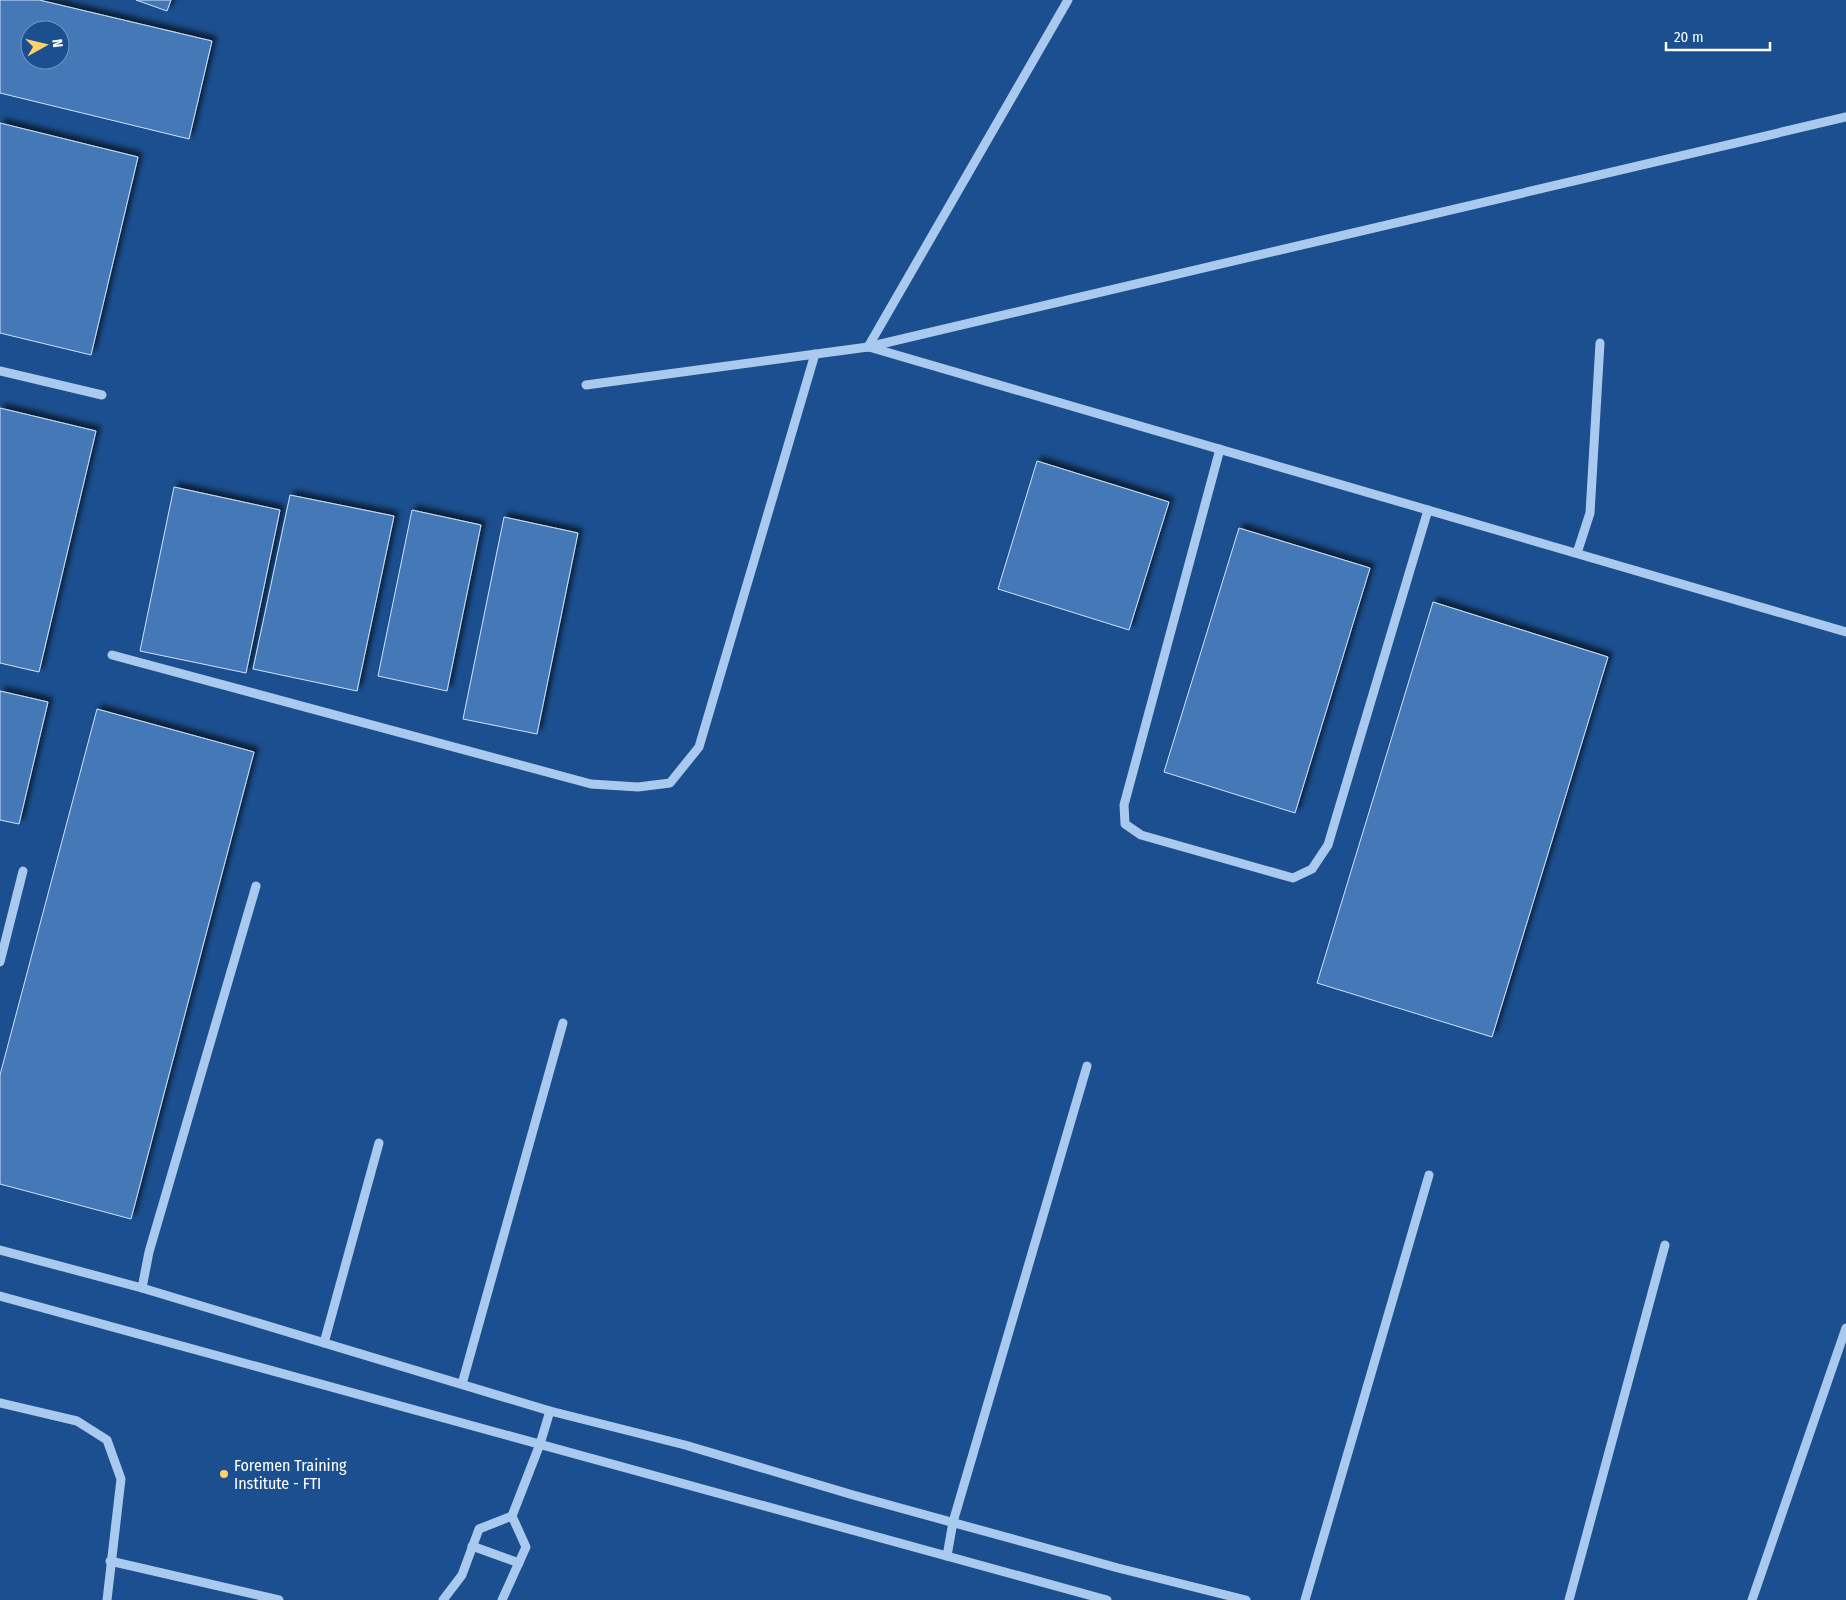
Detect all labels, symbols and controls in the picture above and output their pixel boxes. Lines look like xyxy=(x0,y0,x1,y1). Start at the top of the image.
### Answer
north arrow xyxy=(20,20,70,70)
scale bar xyxy=(1666,20,1770,52)
text: 20 m xyxy=(1674,28,1704,46)
text: N xyxy=(48,38,66,49)
place label: Foremen Training Institute - FTI xyxy=(234,1456,347,1493)
marker: Foremen Training Institute - FTI xyxy=(218,1468,230,1480)

